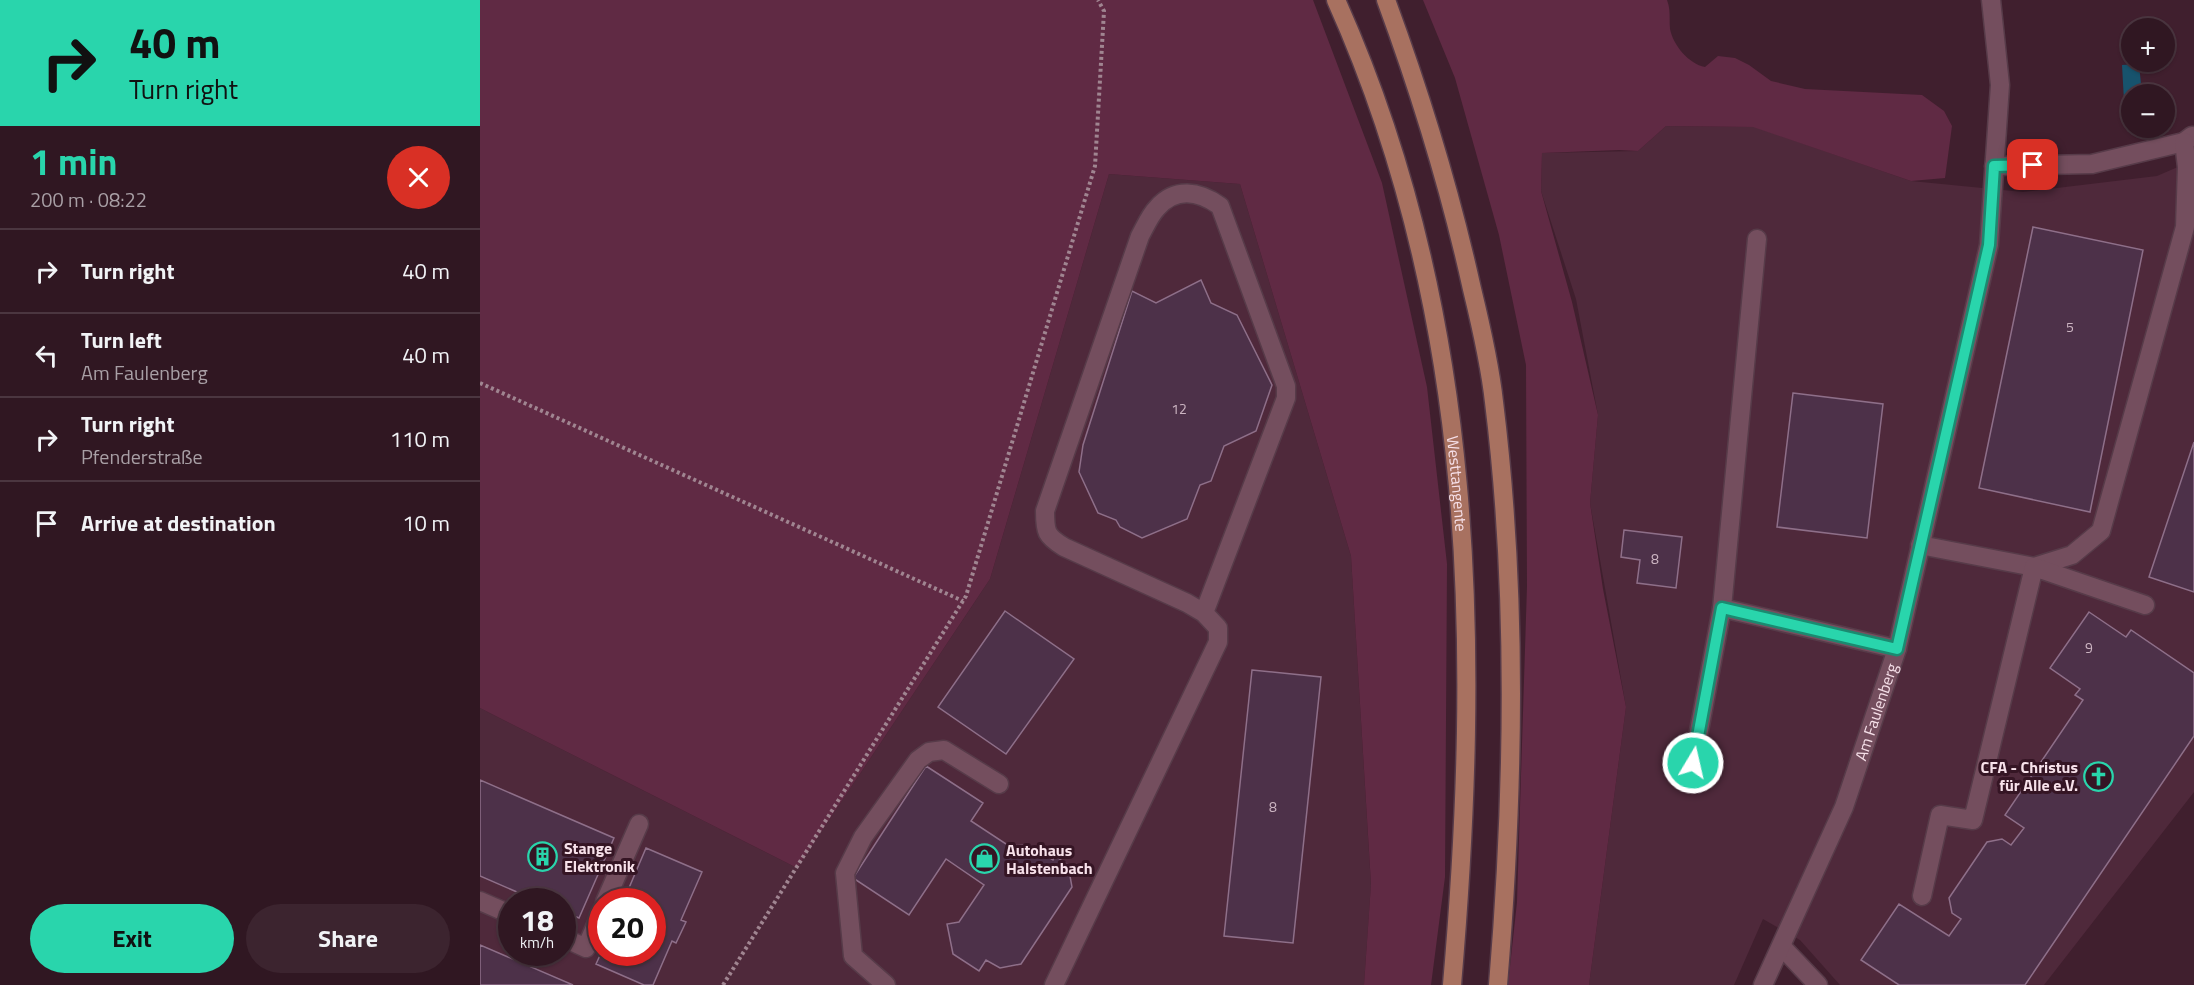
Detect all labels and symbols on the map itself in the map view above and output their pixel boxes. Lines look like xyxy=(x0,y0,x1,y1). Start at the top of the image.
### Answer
pin xyxy=(2007,139,2058,190)
house number: 5 xyxy=(2066,316,2074,337)
house number: 12 xyxy=(1171,398,1187,419)
street label: Westtangente xyxy=(1441,435,1473,532)
house number: 8 xyxy=(1651,548,1659,569)
house number: 9 xyxy=(2085,637,2093,658)
street label: Am Faulenberg xyxy=(1848,660,1903,764)
position arrow xyxy=(1661,731,1725,795)
place label: CFA - Christus für Alle e.V. xyxy=(1981,755,2078,797)
church icon: CFA - Christus für Alle e.V. xyxy=(2083,760,2115,792)
house number: 8 xyxy=(1269,796,1277,817)
place label: Stange Elektronik xyxy=(564,836,636,878)
place label: Autohaus Halstenbach xyxy=(1006,838,1093,880)
building icon: Stange Elektronik xyxy=(527,841,559,873)
shop icon: Autohaus Halstenbach xyxy=(969,843,1001,875)
speed limit sign: 20 xyxy=(588,888,666,966)

